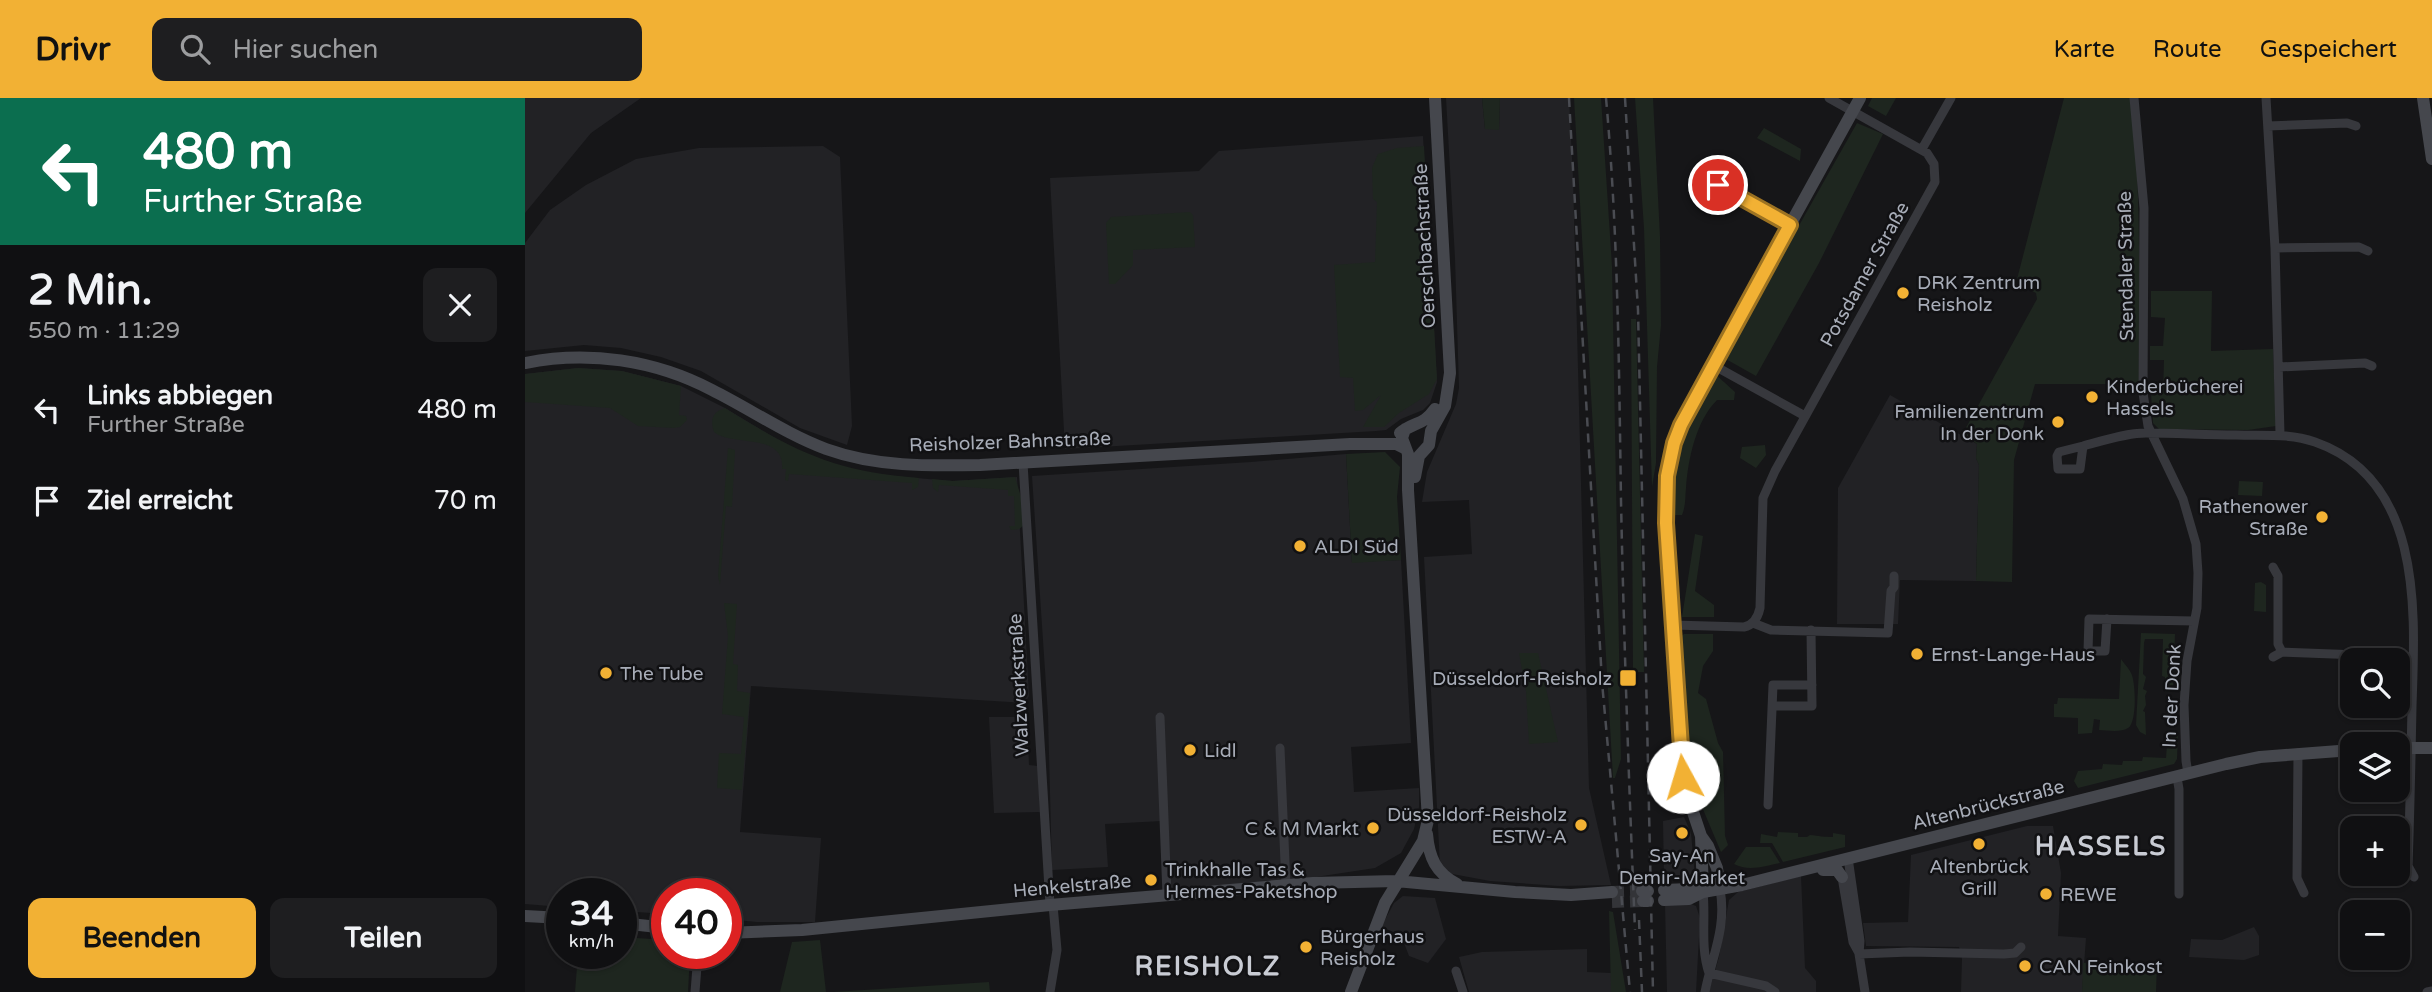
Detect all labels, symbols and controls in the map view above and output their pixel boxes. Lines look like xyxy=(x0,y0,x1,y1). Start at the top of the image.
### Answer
search box xyxy=(152,18,642,81)
text: Drivr xyxy=(35,30,110,69)
icon: search xyxy=(176,30,214,68)
text: Hier suchen xyxy=(232,34,378,65)
text: Karte xyxy=(2053,35,2115,64)
text: Route xyxy=(2153,35,2222,64)
text: Gespeichert xyxy=(2260,35,2397,64)
text: 480 m xyxy=(143,123,293,182)
icon: left xyxy=(28,126,119,217)
pin xyxy=(1688,155,1748,215)
street label: Oerschbachstraße xyxy=(1410,163,1440,329)
icon: arrive xyxy=(1699,166,1737,204)
text: Further Straße xyxy=(143,183,363,221)
street label: Stendaler Straße xyxy=(2114,191,2138,341)
street label: Potsdamer Straße xyxy=(1816,198,1914,351)
text: 2 Min. xyxy=(28,265,152,316)
button: close xyxy=(423,268,497,342)
place label: DRK Zentrum Reisholz xyxy=(1917,272,2040,316)
marker: DRK Zentrum Reisholz xyxy=(1895,285,1911,301)
text: 550 m · 11:29 xyxy=(28,317,180,345)
place label: Kinderbücherei Hassels xyxy=(2106,376,2244,420)
text: Links abbiegen xyxy=(87,380,273,411)
marker: Kinderbücherei Hassels xyxy=(2084,389,2100,405)
icon: left xyxy=(28,391,66,429)
text: 480 m xyxy=(417,394,497,425)
place label: Familienzentrum In der Donk xyxy=(1894,401,2044,445)
text: Further Straße xyxy=(87,411,245,439)
marker: Familienzentrum In der Donk xyxy=(2050,414,2066,430)
street label: Reisholzer Bahnstraße xyxy=(909,427,1111,457)
icon: arrive xyxy=(28,482,66,520)
text: Ziel erreicht xyxy=(87,485,233,516)
text: 70 m xyxy=(434,485,497,516)
place label: Rathenower Straße xyxy=(2199,496,2309,540)
marker: Rathenower Straße xyxy=(2314,509,2330,525)
place label: ALDI Süd xyxy=(1314,536,1399,558)
marker: ALDI Süd xyxy=(1292,538,1308,554)
street label: Walzwerkstraße xyxy=(1004,613,1034,757)
place label: Ernst-Lange-Haus xyxy=(1931,644,2095,666)
street label: In der Donk xyxy=(2158,644,2186,749)
marker: Ernst-Lange-Haus xyxy=(1909,646,1925,662)
map controls xyxy=(2340,648,2410,970)
button: search xyxy=(2340,648,2410,718)
place label: The Tube xyxy=(620,663,703,685)
marker: The Tube xyxy=(598,665,614,681)
place label: Düsseldorf-Reisholz xyxy=(1432,668,1612,690)
marker: Düsseldorf-Reisholz xyxy=(1618,668,1638,688)
button: layers xyxy=(2340,732,2410,802)
place label: Lidl xyxy=(1204,740,1236,762)
position arrow xyxy=(1646,740,1720,814)
marker: Lidl xyxy=(1182,742,1198,758)
street label: Altenbrückstraße xyxy=(1910,775,2067,835)
place label: Düsseldorf-Reisholz ESTW-A xyxy=(1387,804,1567,848)
button: + xyxy=(2340,816,2410,886)
marker: Düsseldorf-Reisholz ESTW-A xyxy=(1573,817,1589,833)
place label: C & M Markt xyxy=(1245,818,1359,840)
marker: C & M Markt xyxy=(1365,820,1381,836)
marker: Say-An Demir-Market xyxy=(1674,825,1690,841)
district label: HASSELS xyxy=(2035,831,2167,862)
marker: Altenbrück Grill xyxy=(1971,836,1987,852)
place label: Say-An Demir-Market xyxy=(1619,845,1745,889)
place label: Altenbrück Grill xyxy=(1929,856,2029,900)
place label: Trinkhalle Tas & Hermes-Paketshop xyxy=(1165,859,1338,903)
street label: Henkelstraße xyxy=(1012,870,1132,902)
marker: Trinkhalle Tas & Hermes-Paketshop xyxy=(1143,872,1159,888)
speed limit sign: 40 xyxy=(651,878,742,969)
place label: REWE xyxy=(2060,884,2117,906)
marker: REWE xyxy=(2038,886,2054,902)
text: 34 xyxy=(570,893,613,935)
button: Beenden xyxy=(28,898,256,978)
button: Teilen xyxy=(270,898,497,978)
button: − xyxy=(2340,900,2410,970)
place label: Bürgerhaus Reisholz xyxy=(1320,926,1424,970)
text: km/h xyxy=(569,930,614,952)
marker: Bürgerhaus Reisholz xyxy=(1298,939,1314,955)
district label: REISHOLZ xyxy=(1135,951,1281,982)
place label: CAN Feinkost xyxy=(2039,956,2162,978)
marker: CAN Feinkost xyxy=(2017,958,2033,974)

